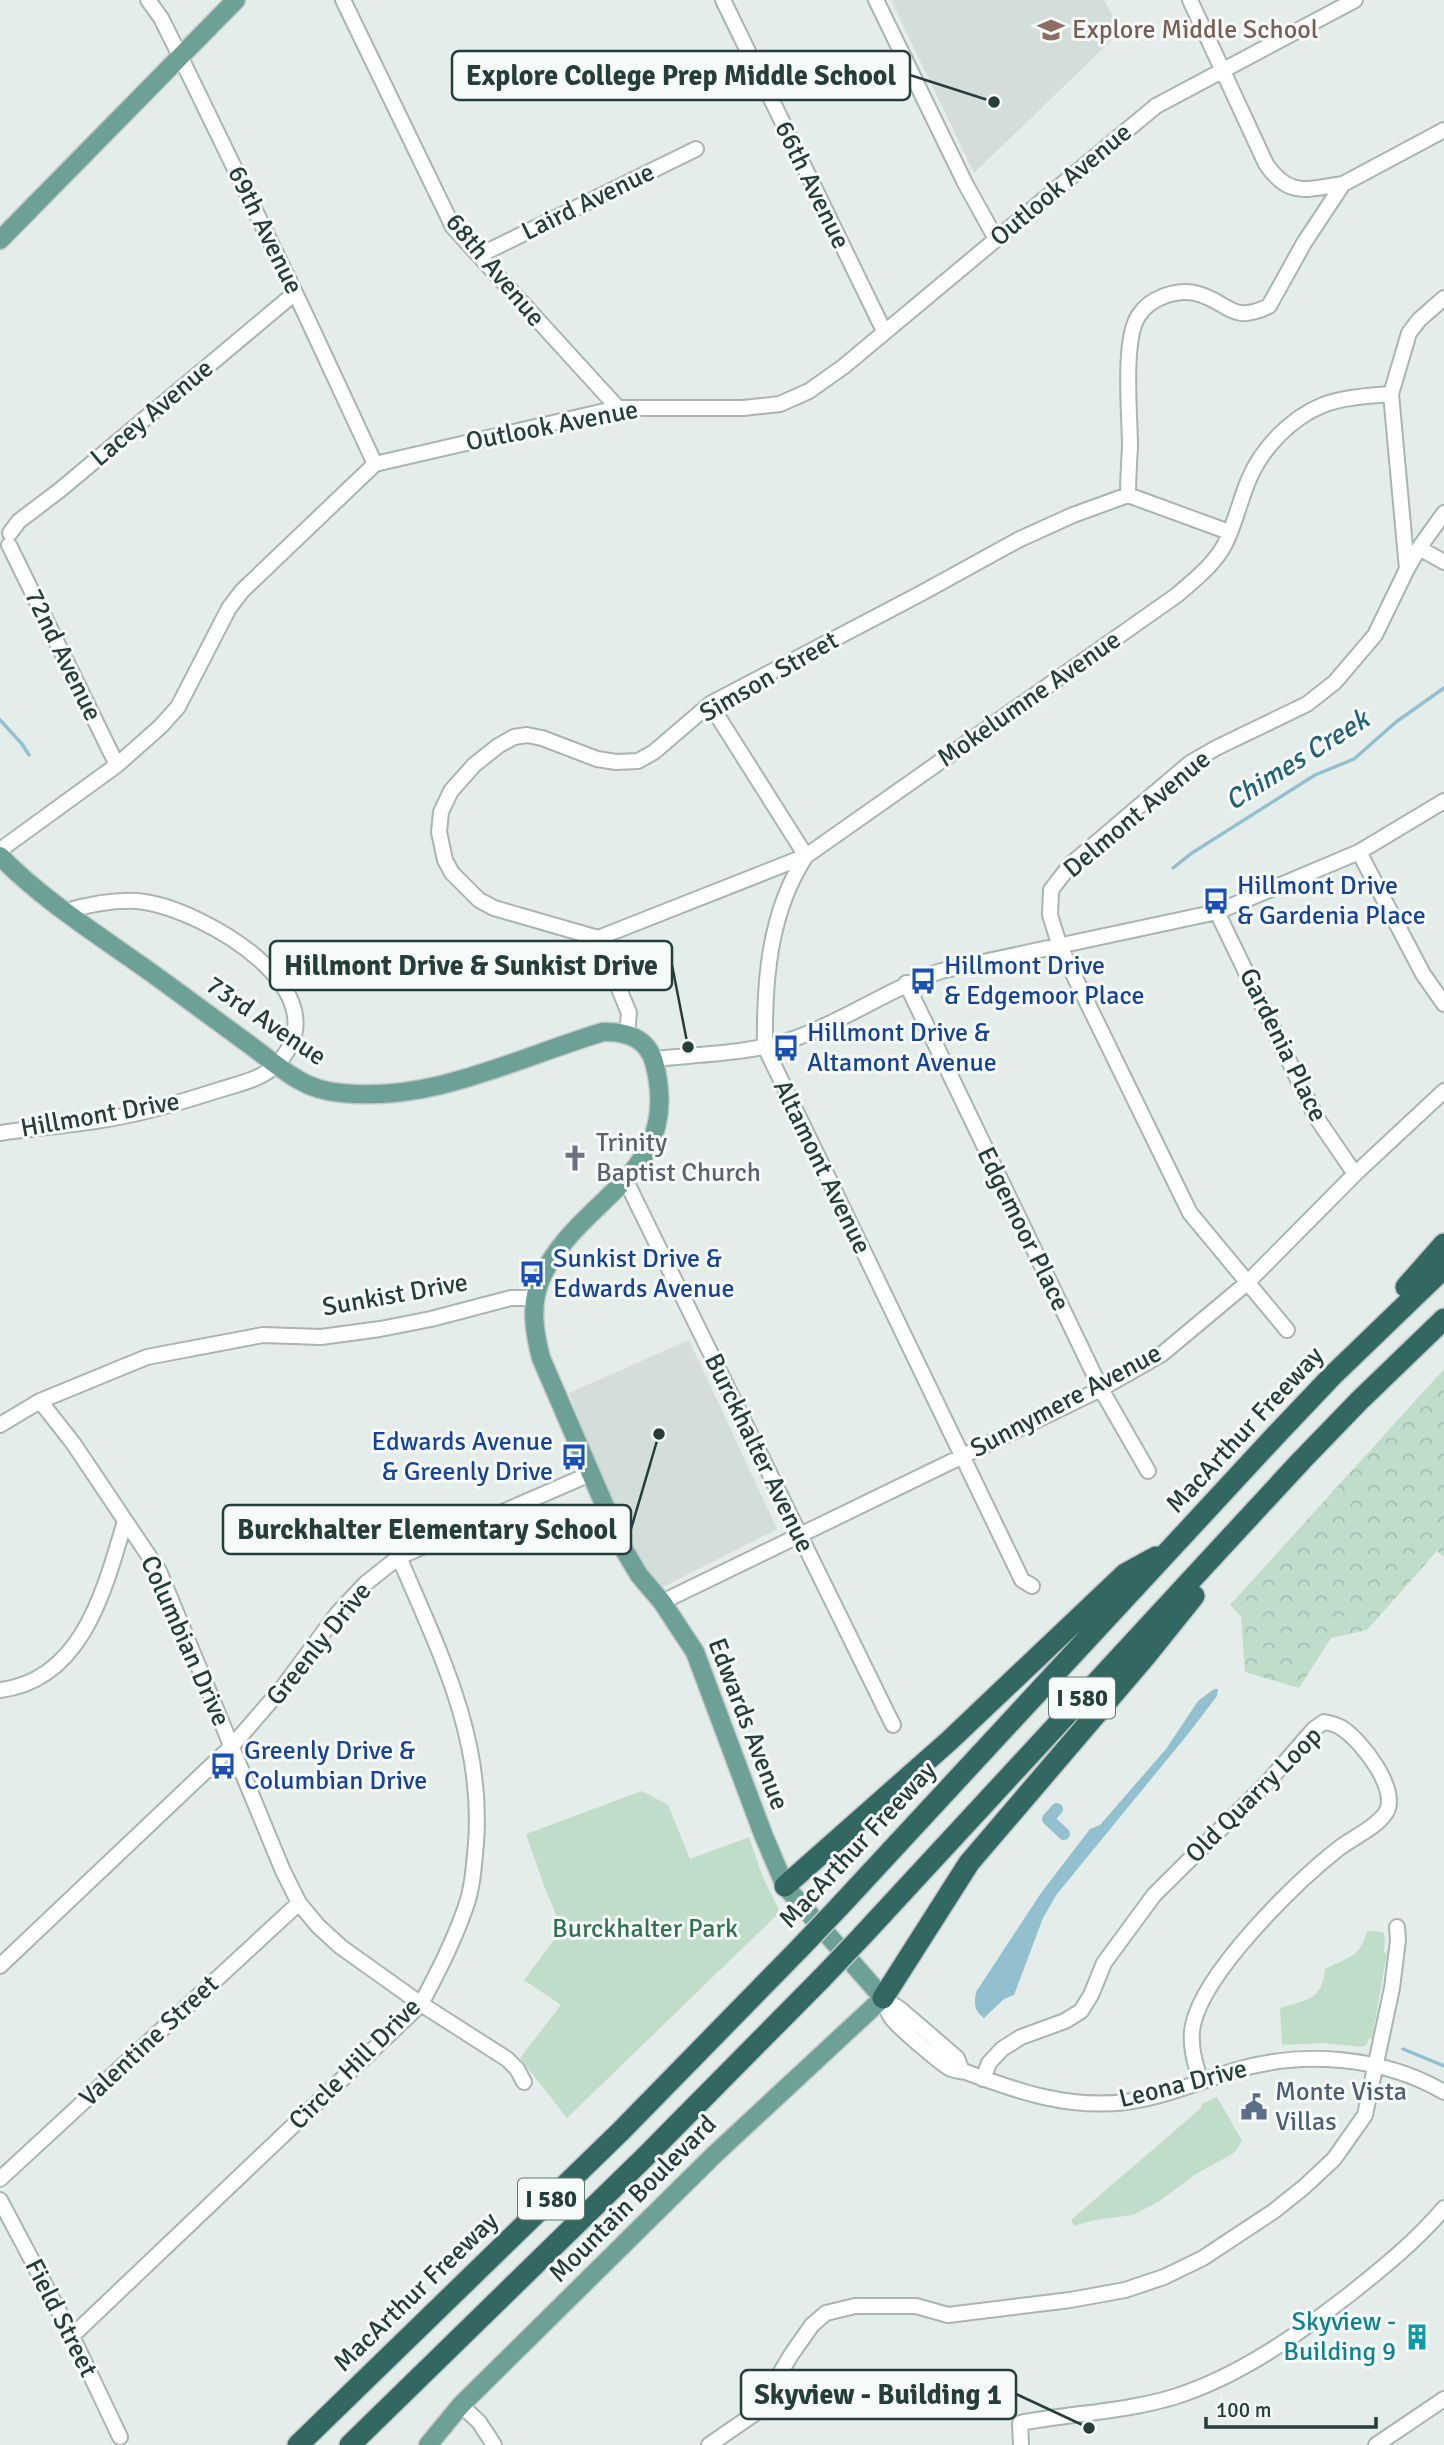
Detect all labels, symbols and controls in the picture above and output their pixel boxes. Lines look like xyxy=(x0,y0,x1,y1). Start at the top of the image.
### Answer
place label: Explore Middle School xyxy=(1072,14,1318,46)
school or university icon: Explore Middle School xyxy=(1036,15,1066,45)
callout: Explore College Prep Middle School xyxy=(452,51,910,100)
text: Explore College Prep Middle School xyxy=(466,59,896,93)
street label: 66th Avenue xyxy=(767,116,857,254)
street label: Outlook Avenue xyxy=(984,117,1138,253)
street label: Laird Avenue xyxy=(516,156,660,248)
street label: 69th Avenue xyxy=(220,161,310,299)
street label: 68th Avenue xyxy=(438,207,552,333)
street label: Lacey Avenue xyxy=(84,352,220,474)
street label: Outlook Avenue xyxy=(463,394,641,458)
street label: 72nd Avenue xyxy=(17,584,109,726)
street label: Simson Street xyxy=(694,624,844,730)
street label: Mokelumne Avenue xyxy=(931,624,1127,774)
water label: Chimes Creek xyxy=(1219,701,1378,818)
street label: Delmont Avenue xyxy=(1057,743,1217,885)
place label: Hillmont Drive & Gardenia Place xyxy=(1237,870,1426,932)
bus stop icon: Hillmont Drive & Gardenia Place xyxy=(1201,886,1231,916)
callout: Hillmont Drive & Sunkist Drive xyxy=(270,941,672,990)
text: Hillmont Drive & Sunkist Drive xyxy=(284,949,658,983)
place label: Hillmont Drive & Edgemoor Place xyxy=(944,950,1145,1012)
street label: Gardenia Place xyxy=(1232,963,1334,1127)
bus stop icon: Hillmont Drive & Edgemoor Place xyxy=(908,966,938,996)
street label: 73rd Avenue xyxy=(200,969,332,1073)
place label: Hillmont Drive & Altamont Avenue xyxy=(807,1017,997,1079)
bus stop icon: Hillmont Drive & Altamont Avenue xyxy=(771,1033,801,1063)
street label: Altamont Avenue xyxy=(766,1075,878,1259)
street label: Hillmont Drive xyxy=(18,1085,182,1145)
place label: Trinity Baptist Church xyxy=(596,1127,761,1189)
street label: Edgemoor Place xyxy=(969,1142,1077,1316)
church icon: Trinity Baptist Church xyxy=(560,1143,590,1173)
place label: Sunkist Drive & Edwards Avenue xyxy=(553,1243,734,1305)
bus stop icon: Sunkist Drive & Edwards Avenue xyxy=(517,1259,547,1289)
street label: Sunkist Drive xyxy=(320,1266,470,1324)
street label: Sunnymere Avenue xyxy=(965,1337,1167,1465)
street label: MacArthur Freeway xyxy=(1160,1340,1330,1520)
street label: Burckhalter Avenue xyxy=(697,1348,821,1558)
place label: Edwards Avenue & Greenly Drive xyxy=(372,1426,553,1488)
bus stop icon: Edwards Avenue & Greenly Drive xyxy=(559,1442,589,1472)
callout: Burckhalter Elementary School xyxy=(223,1505,631,1554)
text: Burckhalter Elementary School xyxy=(237,1513,617,1547)
street label: Columbian Drive xyxy=(133,1551,237,1731)
street label: Greenly Drive xyxy=(260,1576,378,1712)
street label: Edwards Avenue xyxy=(701,1634,795,1814)
road number: I 580 xyxy=(1049,1678,1115,1718)
street label: Old Quarry Loop xyxy=(1179,1720,1329,1870)
place label: Greenly Drive & Columbian Drive xyxy=(244,1735,427,1797)
bus stop icon: Greenly Drive & Columbian Drive xyxy=(208,1751,238,1781)
street label: MacArthur Freeway xyxy=(773,1755,943,1935)
park label: Burckhalter Park xyxy=(552,1913,738,1945)
street label: Valentine Street xyxy=(73,1968,225,2114)
street label: Circle Hill Drive xyxy=(282,1991,428,2137)
street label: Leona Drive xyxy=(1116,2053,1250,2115)
place label: Monte Vista Villas xyxy=(1275,2076,1407,2138)
public building icon: Monte Vista Villas xyxy=(1239,2092,1269,2122)
street label: Mountain Boulevard xyxy=(543,2109,723,2289)
road number: I 580 xyxy=(518,2178,584,2220)
street label: MacArthur Freeway xyxy=(327,2205,505,2379)
street label: Field Street xyxy=(18,2254,104,2382)
place label: Skyview - Building 9 xyxy=(1283,2306,1396,2368)
building icon: Skyview - Building 9 xyxy=(1402,2322,1432,2352)
callout: Skyview - Building 1 xyxy=(741,2370,1016,2419)
text: Skyview - Building 1 xyxy=(754,2378,1002,2412)
scale bar xyxy=(1206,2386,1376,2430)
text: 100 m xyxy=(1216,2397,1271,2423)

